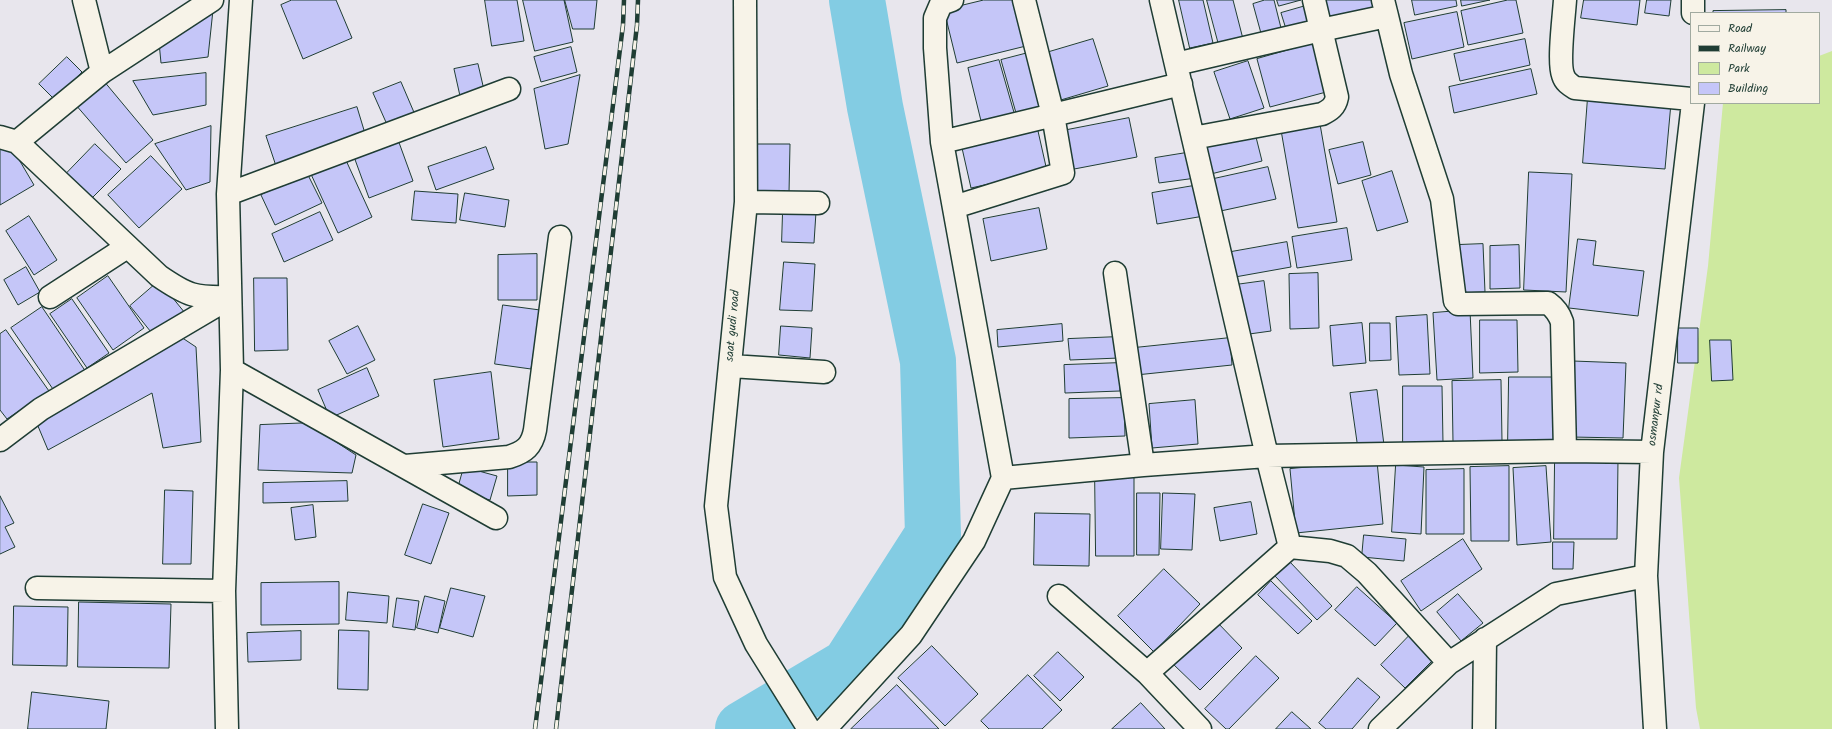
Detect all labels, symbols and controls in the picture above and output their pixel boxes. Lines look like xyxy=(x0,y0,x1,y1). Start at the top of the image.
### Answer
legend xyxy=(1690,12,1820,104)
text: Road xyxy=(1728,19,1752,38)
text: Railway xyxy=(1728,39,1766,58)
text: Park xyxy=(1728,59,1750,78)
text: Building xyxy=(1728,79,1768,98)
street label: saat gudi road xyxy=(724,290,744,362)
street label: osmanpur rd xyxy=(1646,383,1668,447)

